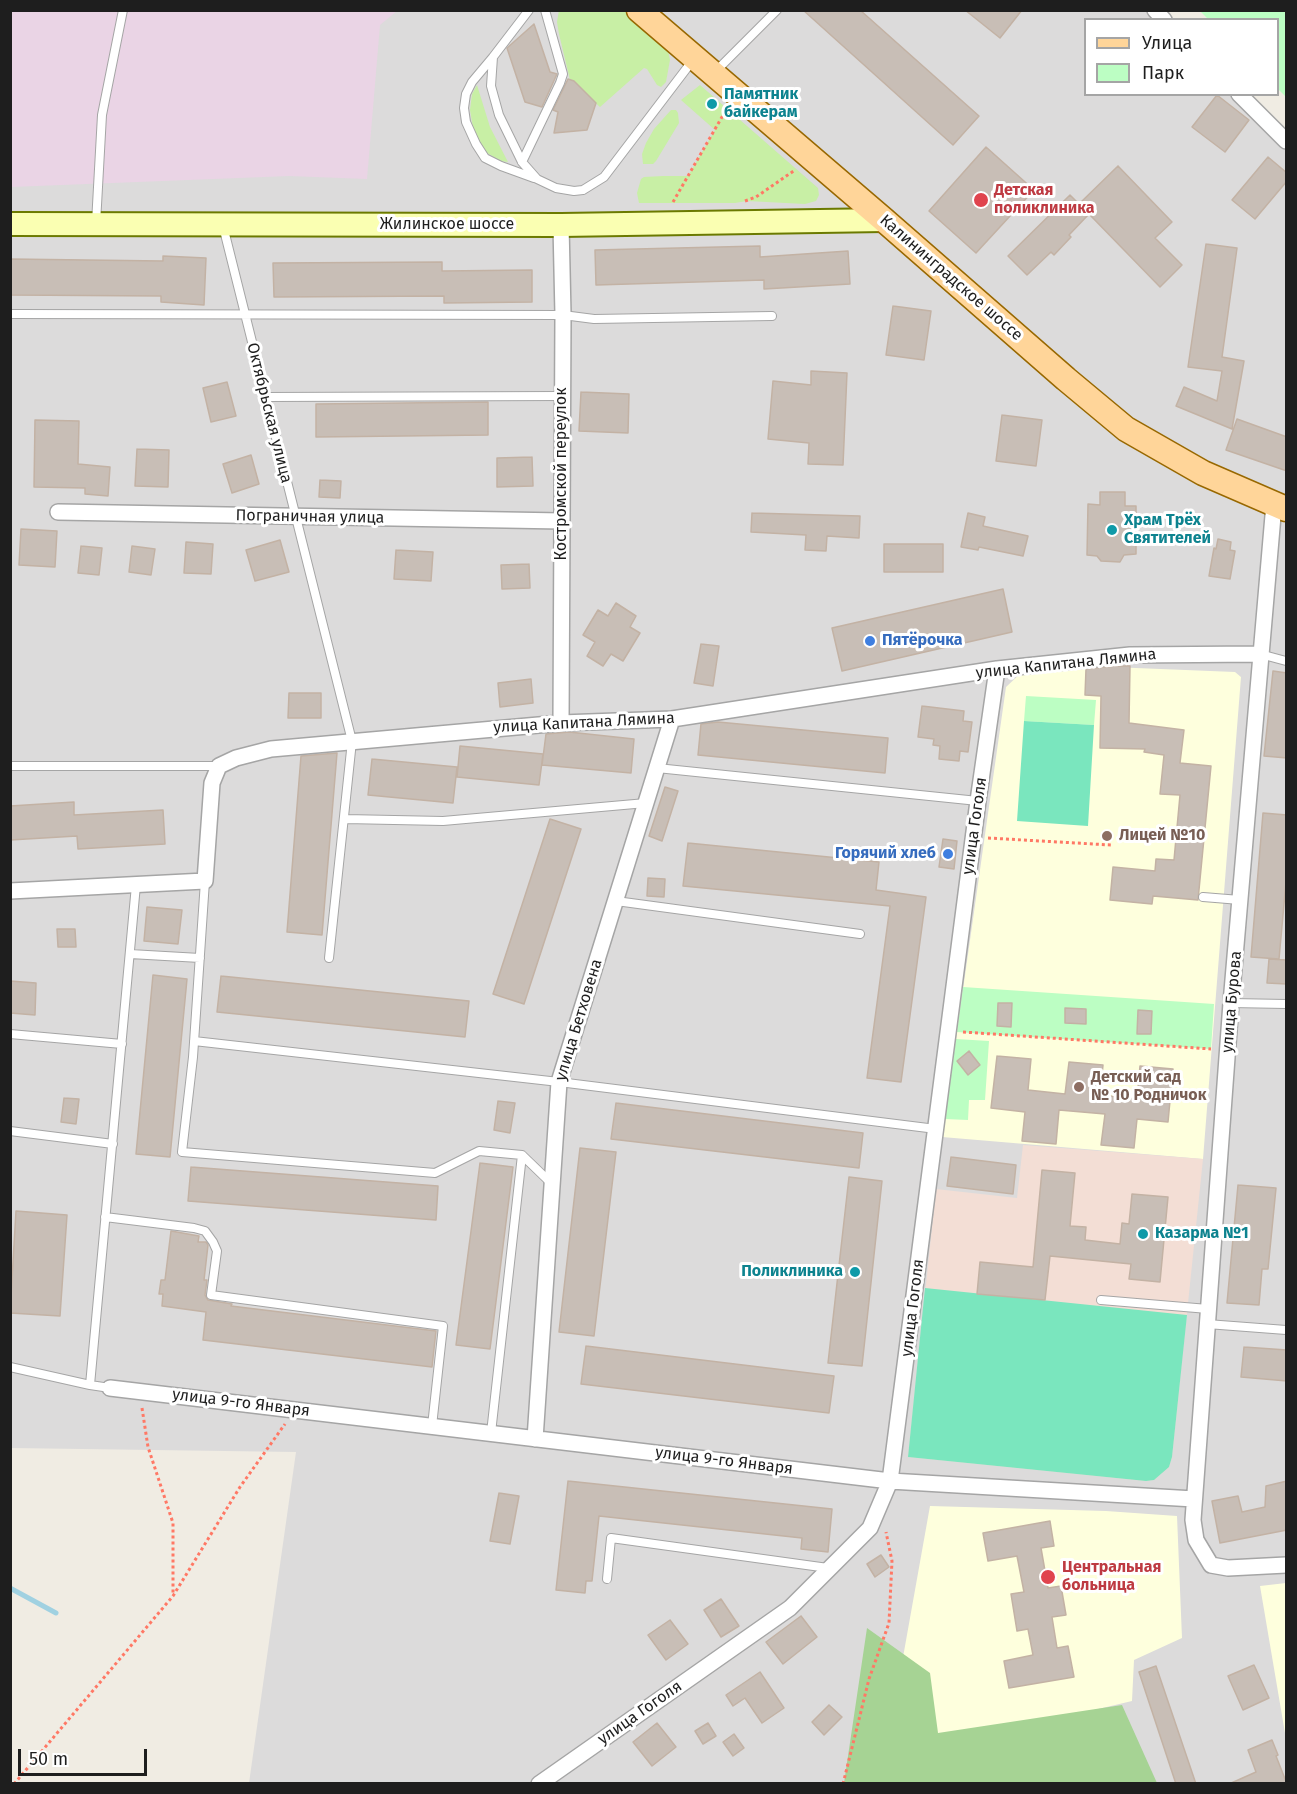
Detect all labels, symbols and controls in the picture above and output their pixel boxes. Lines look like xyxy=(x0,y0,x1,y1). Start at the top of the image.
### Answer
legend xyxy=(1084,18,1279,96)
text: Улица xyxy=(1142,32,1192,54)
text: Парк xyxy=(1142,62,1184,84)
place label: Памятник байкерам xyxy=(724,85,798,123)
marker: Памятник байкерам xyxy=(705,97,719,111)
place label: Детская поликлиника xyxy=(994,181,1095,219)
marker: Детская поликлиника xyxy=(972,191,990,209)
street label: Калининградское шоссе xyxy=(876,211,1026,345)
street label: Жилинское шоссе xyxy=(380,215,514,235)
street label: Октябрьская улица xyxy=(242,341,296,485)
street label: Костромской переулок xyxy=(552,388,572,560)
street label: Пограничная улица xyxy=(235,506,385,528)
place label: Храм Трёх Святителей xyxy=(1124,511,1211,549)
marker: Храм Трёх Святителей xyxy=(1105,523,1119,537)
place label: Пятёрочка xyxy=(882,631,963,651)
marker: Пятёрочка xyxy=(863,634,877,648)
street label: улица Капитана Лямина xyxy=(975,645,1157,683)
street label: улица Капитана Лямина xyxy=(493,709,675,737)
street label: улица Гоголя xyxy=(959,776,991,876)
place label: Лицей №10 xyxy=(1119,826,1205,846)
marker: Лицей №10 xyxy=(1100,829,1114,843)
place label: Горячий хлеб xyxy=(835,844,936,864)
marker: Горячий хлеб xyxy=(941,847,955,861)
street label: улица Бурова xyxy=(1218,950,1246,1054)
street label: улица Бетховена xyxy=(551,957,607,1083)
place label: Детский сад № 10 Родничок xyxy=(1091,1068,1206,1106)
marker: Детский сад № 10 Родничок xyxy=(1072,1080,1086,1094)
place label: Казарма №1 xyxy=(1155,1224,1249,1244)
marker: Казарма №1 xyxy=(1136,1227,1150,1241)
street label: улица Гоголя xyxy=(897,1258,929,1358)
place label: Поликлиника xyxy=(741,1262,843,1282)
marker: Поликлиника xyxy=(848,1265,862,1279)
street label: улица 9-го Января xyxy=(171,1385,311,1421)
street label: улица 9-го Января xyxy=(654,1443,794,1479)
place label: Центральная больница xyxy=(1062,1558,1161,1596)
marker: Центральная больница xyxy=(1039,1568,1057,1586)
street label: улица Гоголя xyxy=(594,1677,686,1749)
scale bar xyxy=(21,1737,150,1775)
text: 50 m xyxy=(29,1748,68,1770)

